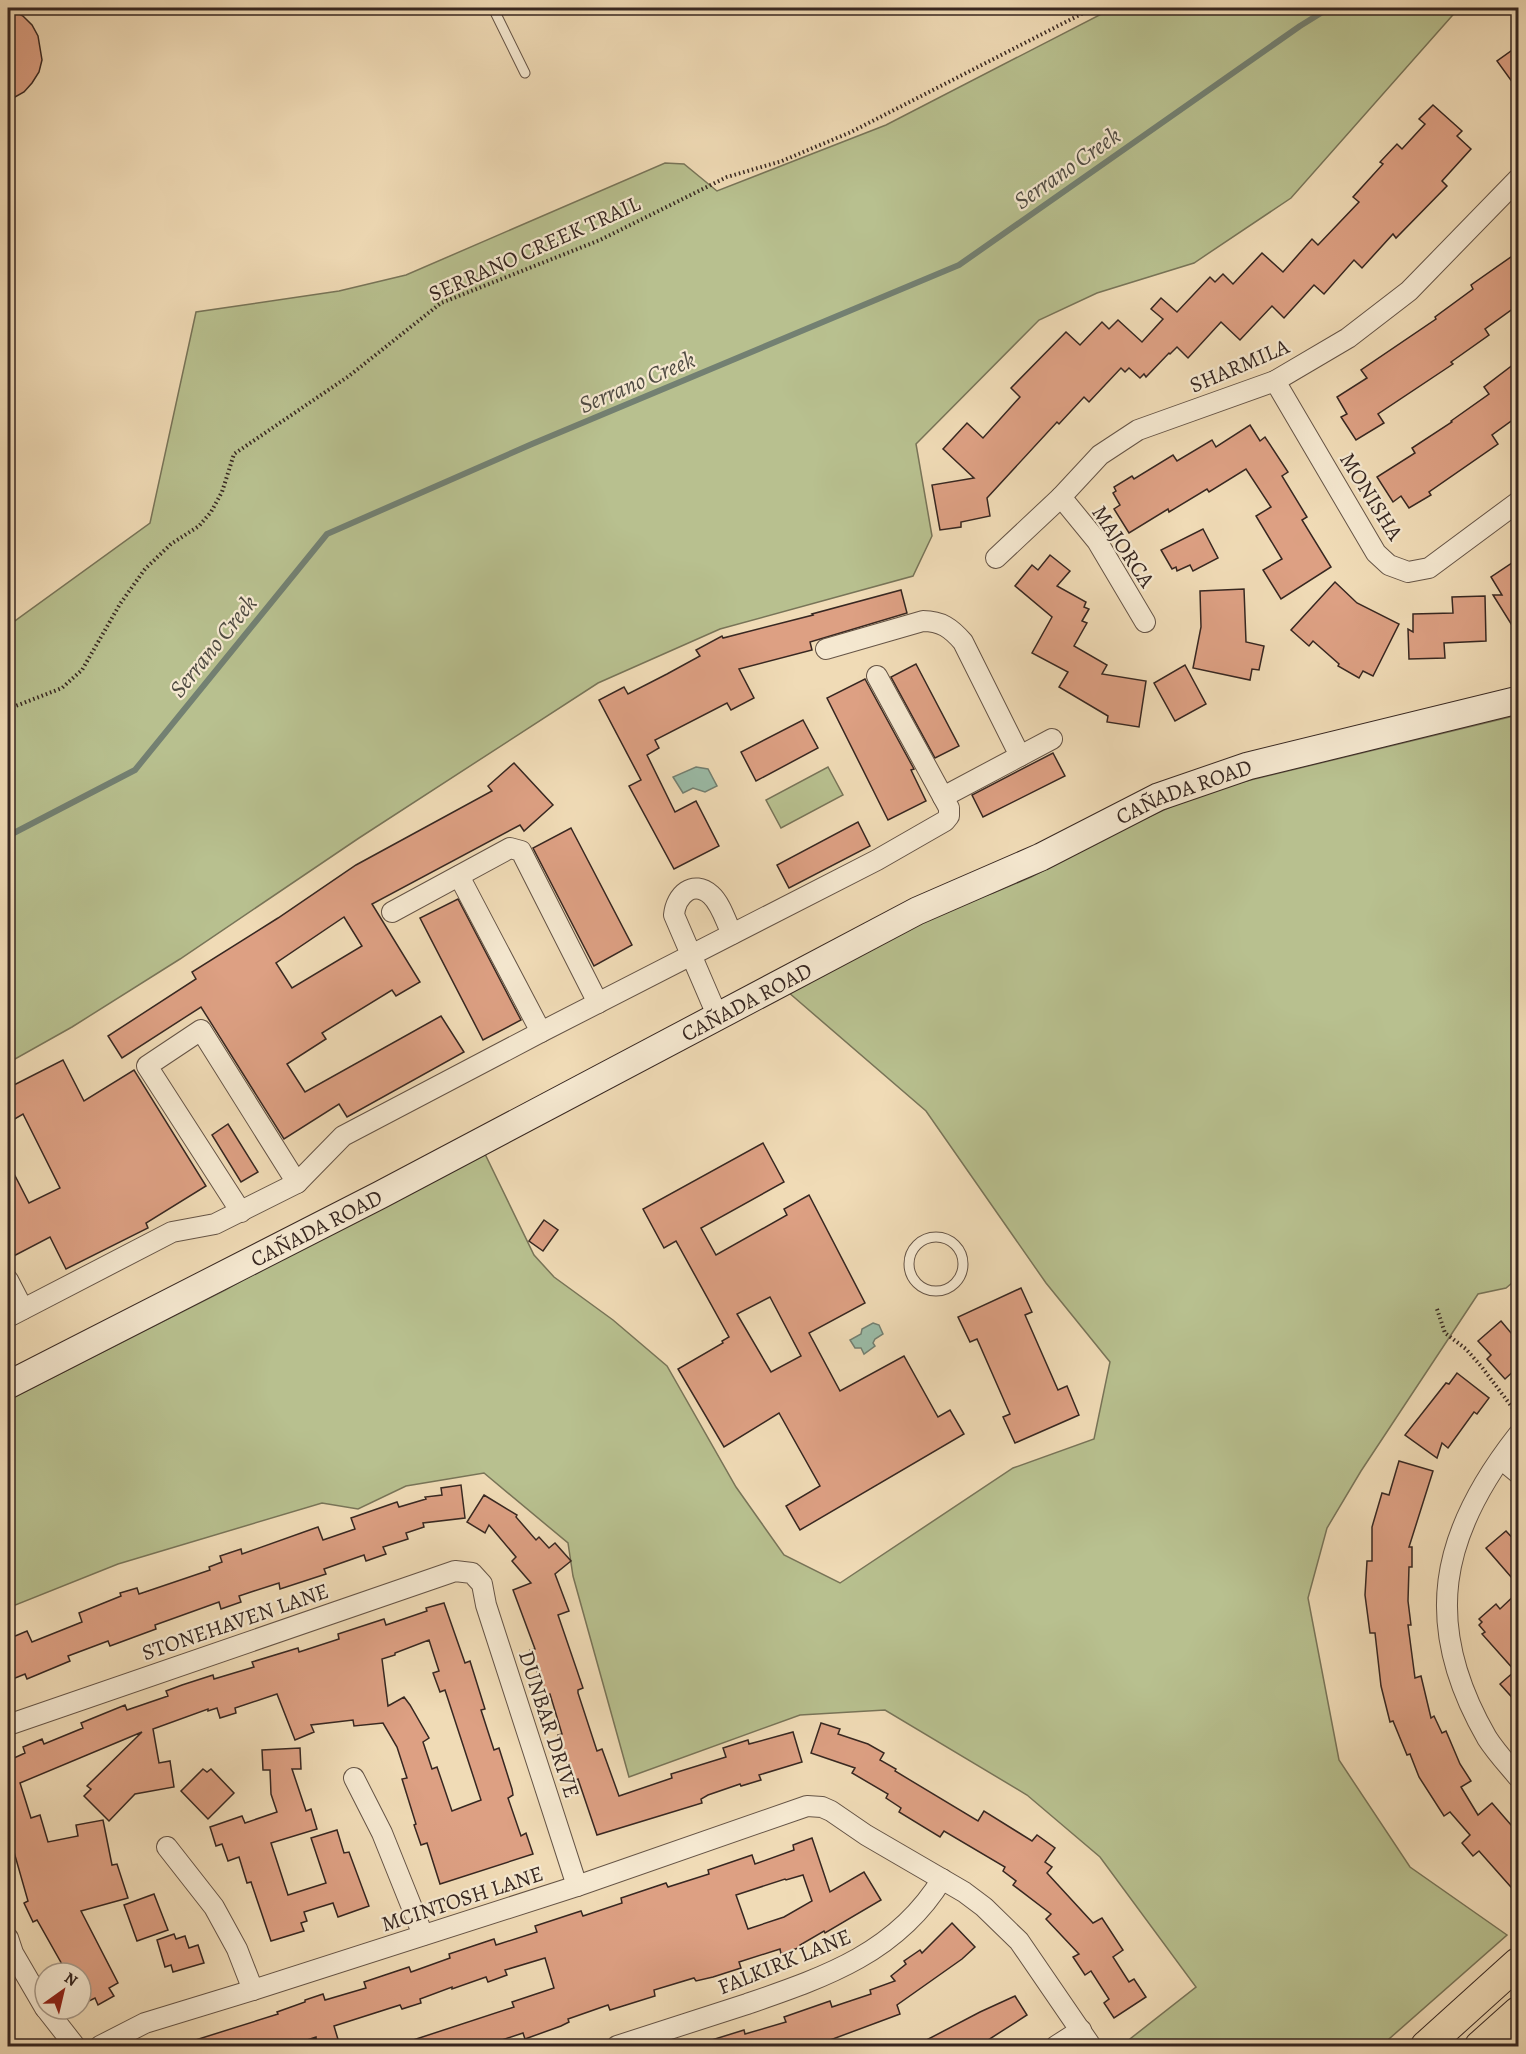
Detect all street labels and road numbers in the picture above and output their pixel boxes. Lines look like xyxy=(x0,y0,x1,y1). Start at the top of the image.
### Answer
street label: SERRANO CREEK TRAIL xyxy=(424,188,646,309)
street label: SHARMILA xyxy=(1185,331,1295,400)
street label: MONISHA xyxy=(1332,447,1411,547)
street label: MAJORCA xyxy=(1085,499,1162,595)
street label: CAÑADA ROAD xyxy=(1111,752,1256,832)
street label: CAÑADA ROAD xyxy=(676,955,817,1049)
street label: CAÑADA ROAD xyxy=(246,1182,388,1275)
street label: STONEHAVEN LANE xyxy=(138,1576,333,1668)
street label: DUNBAR DRIVE xyxy=(511,1647,587,1802)
street label: MCINTOSH LANE xyxy=(378,1859,547,1939)
street label: FALKIRK LANE xyxy=(713,1922,855,2002)

